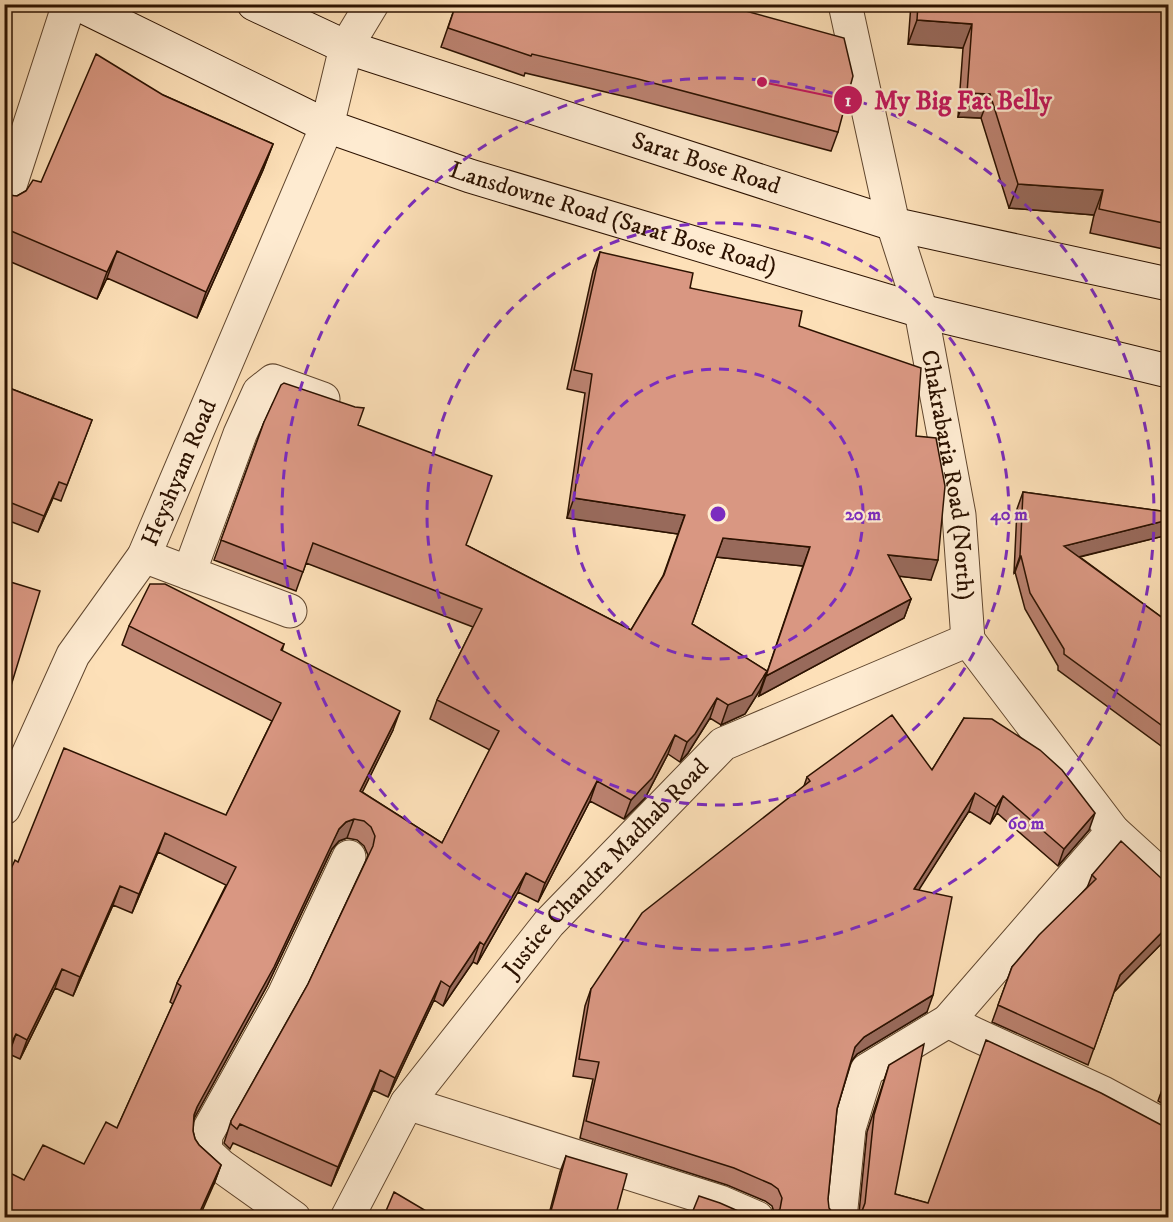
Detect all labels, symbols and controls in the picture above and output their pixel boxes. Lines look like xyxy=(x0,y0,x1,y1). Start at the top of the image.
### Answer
callout: My Big Fat Belly xyxy=(833,78,1064,122)
text: My Big Fat Belly xyxy=(874,85,1052,118)
text: 1 xyxy=(845,90,852,112)
street label: Sarat Bose Road xyxy=(628,125,784,202)
street label: Lansdowne Road (Sarat Bose Road) xyxy=(445,155,780,282)
street label: Chakrabaria Road (North) xyxy=(914,348,980,601)
street label: Heyshyam Road xyxy=(135,395,224,551)
centre of rings xyxy=(708,504,728,524)
text: 20 m xyxy=(845,504,881,526)
text: 40 m xyxy=(989,504,1028,526)
street label: Justice Chandra Madhab Road xyxy=(496,752,715,985)
text: 60 m xyxy=(1008,813,1045,835)

